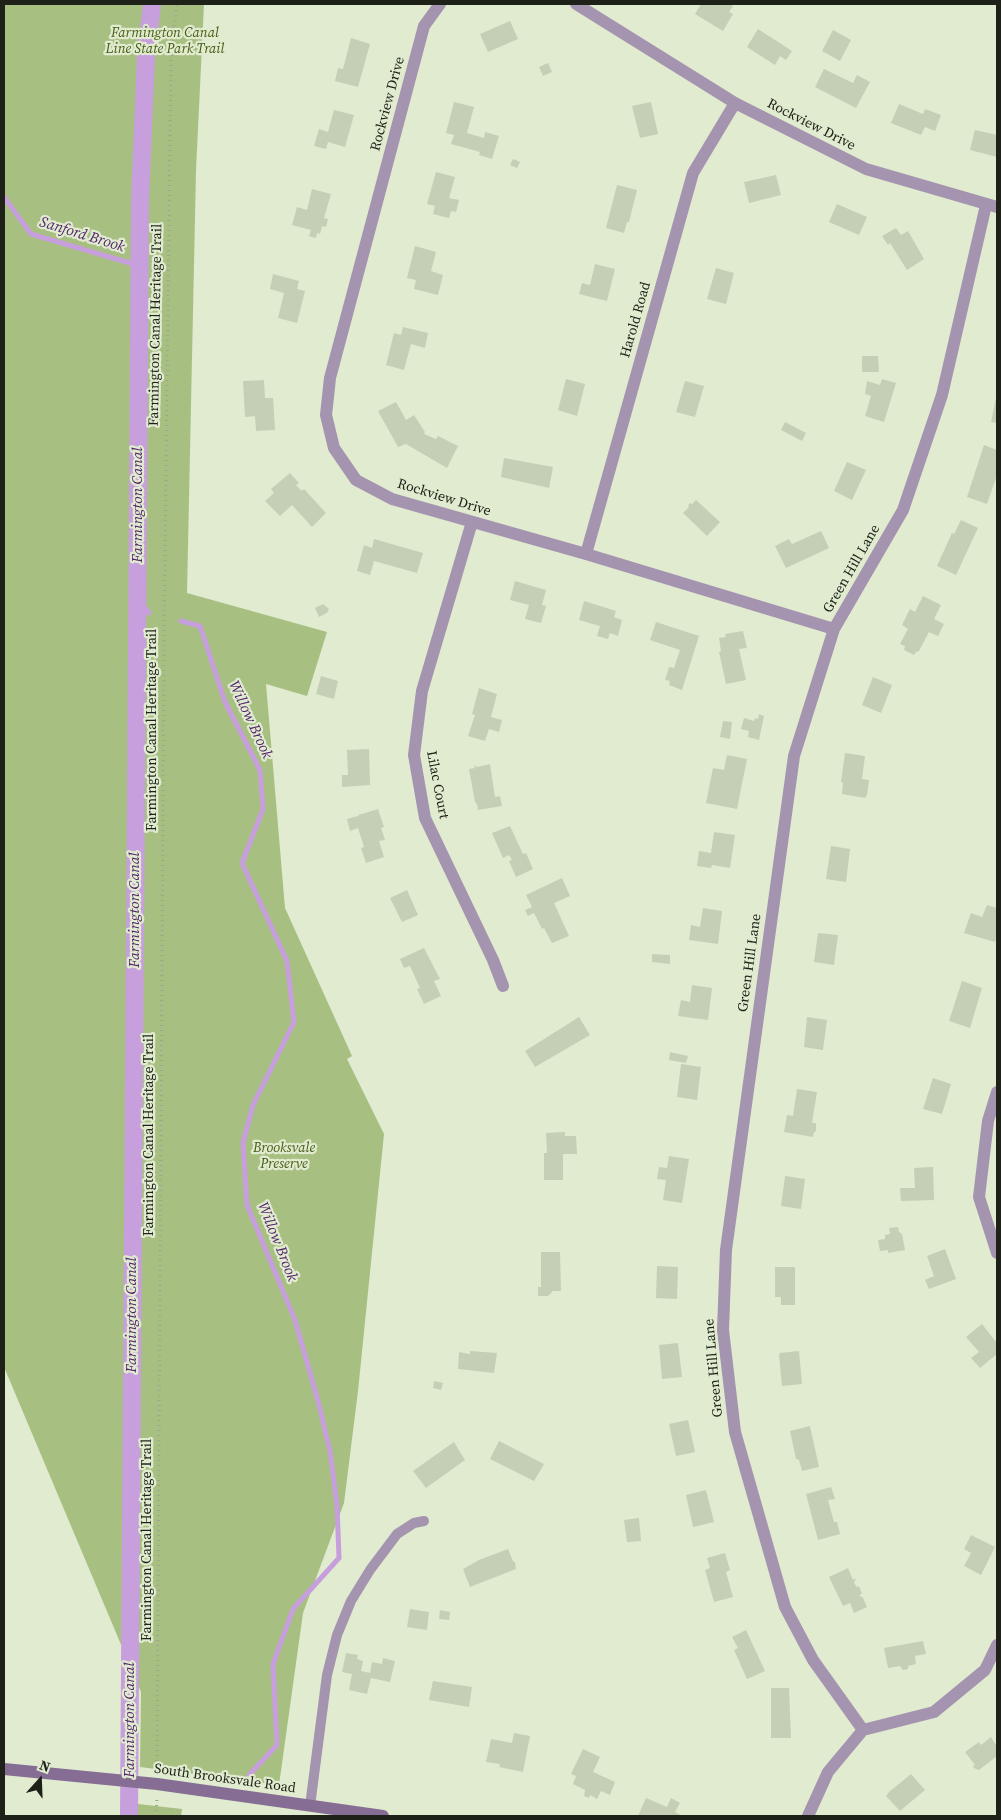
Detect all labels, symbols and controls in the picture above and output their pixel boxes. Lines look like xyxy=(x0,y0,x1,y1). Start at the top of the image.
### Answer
park label: Farmington Canal Line State Park Trail xyxy=(105,25,225,58)
street label: Rockview Drive xyxy=(367,55,409,153)
street label: Rockview Drive xyxy=(764,96,858,154)
water label: Sanford Brook xyxy=(37,214,127,256)
street label: Farmington Canal Heritage Trail xyxy=(146,224,166,426)
street label: Harold Road xyxy=(617,280,655,360)
water label: Farmington Canal xyxy=(129,447,147,563)
street label: Rockview Drive xyxy=(395,476,493,520)
street label: Green Hill Lane xyxy=(820,522,884,616)
street label: Farmington Canal Heritage Trail xyxy=(144,629,160,831)
water label: Willow Brook xyxy=(224,678,276,762)
street label: Lilac Court xyxy=(422,750,452,820)
water label: Farmington Canal xyxy=(126,852,144,968)
street label: Green Hill Lane xyxy=(735,913,765,1013)
street label: Farmington Canal Heritage Trail xyxy=(141,1034,157,1236)
park label: Brooksvale Preserve xyxy=(253,1140,315,1172)
water label: Willow Brook xyxy=(253,1200,301,1284)
water label: Farmington Canal xyxy=(123,1257,141,1373)
street label: Green Hill Lane xyxy=(701,1318,727,1418)
street label: Farmington Canal Heritage Trail xyxy=(139,1439,155,1641)
water label: Farmington Canal xyxy=(121,1662,139,1778)
north arrow xyxy=(15,1755,65,1805)
text: N xyxy=(37,1755,53,1777)
street label: South Brooksvale Road xyxy=(153,1761,297,1797)

